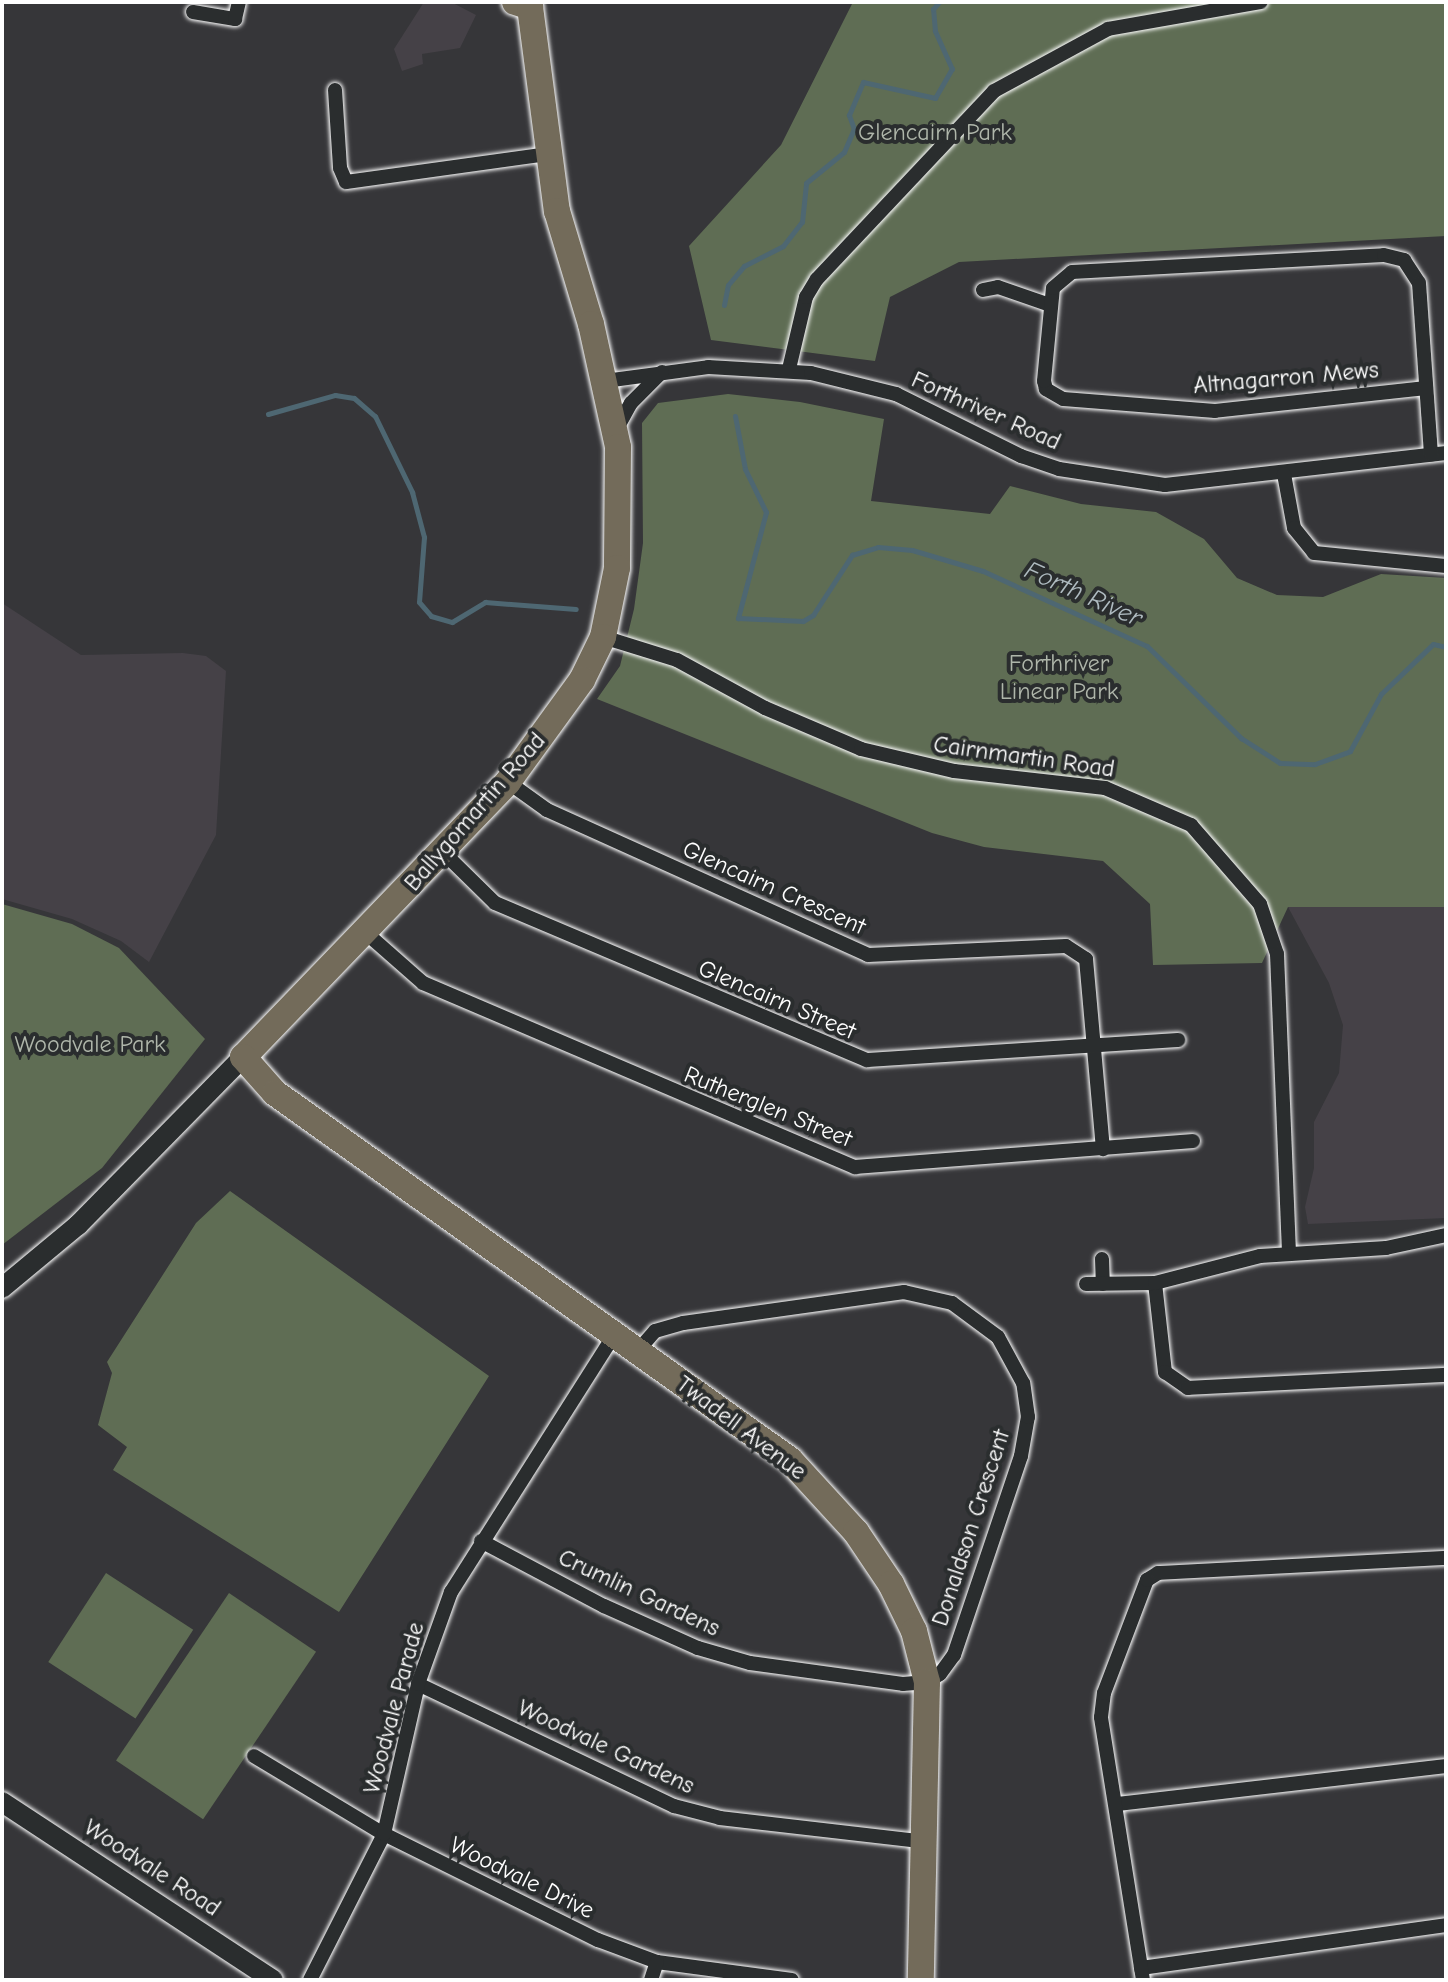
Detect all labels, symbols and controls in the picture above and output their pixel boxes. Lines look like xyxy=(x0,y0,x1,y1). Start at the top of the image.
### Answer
park label: Glencairn Park xyxy=(858,119,1012,147)
street label: Altnagarron Mews xyxy=(1192,356,1380,400)
street label: Forthriver Road xyxy=(907,365,1065,457)
water label: Forth River xyxy=(1019,555,1147,635)
park label: Forthriver Linear Park xyxy=(1000,650,1118,706)
street label: Ballygomartin Road xyxy=(398,727,552,897)
street label: Cairnmartin Road xyxy=(932,730,1116,784)
street label: Glencairn Crescent xyxy=(678,835,870,941)
street label: Glencairn Street xyxy=(694,954,860,1046)
park label: Woodvale Park xyxy=(14,1031,166,1059)
street label: Rutherglen Street xyxy=(680,1060,856,1154)
street label: Twadell Avenue xyxy=(670,1370,812,1486)
street label: Donaldson Crescent xyxy=(926,1426,1016,1630)
street label: Crumlin Gardens xyxy=(554,1543,724,1643)
street label: Woodvale Parade xyxy=(357,1619,431,1797)
street label: Woodvale Gardens xyxy=(513,1693,699,1801)
street label: Woodvale Road xyxy=(78,1813,226,1923)
street label: Woodvale Drive xyxy=(445,1831,599,1925)

